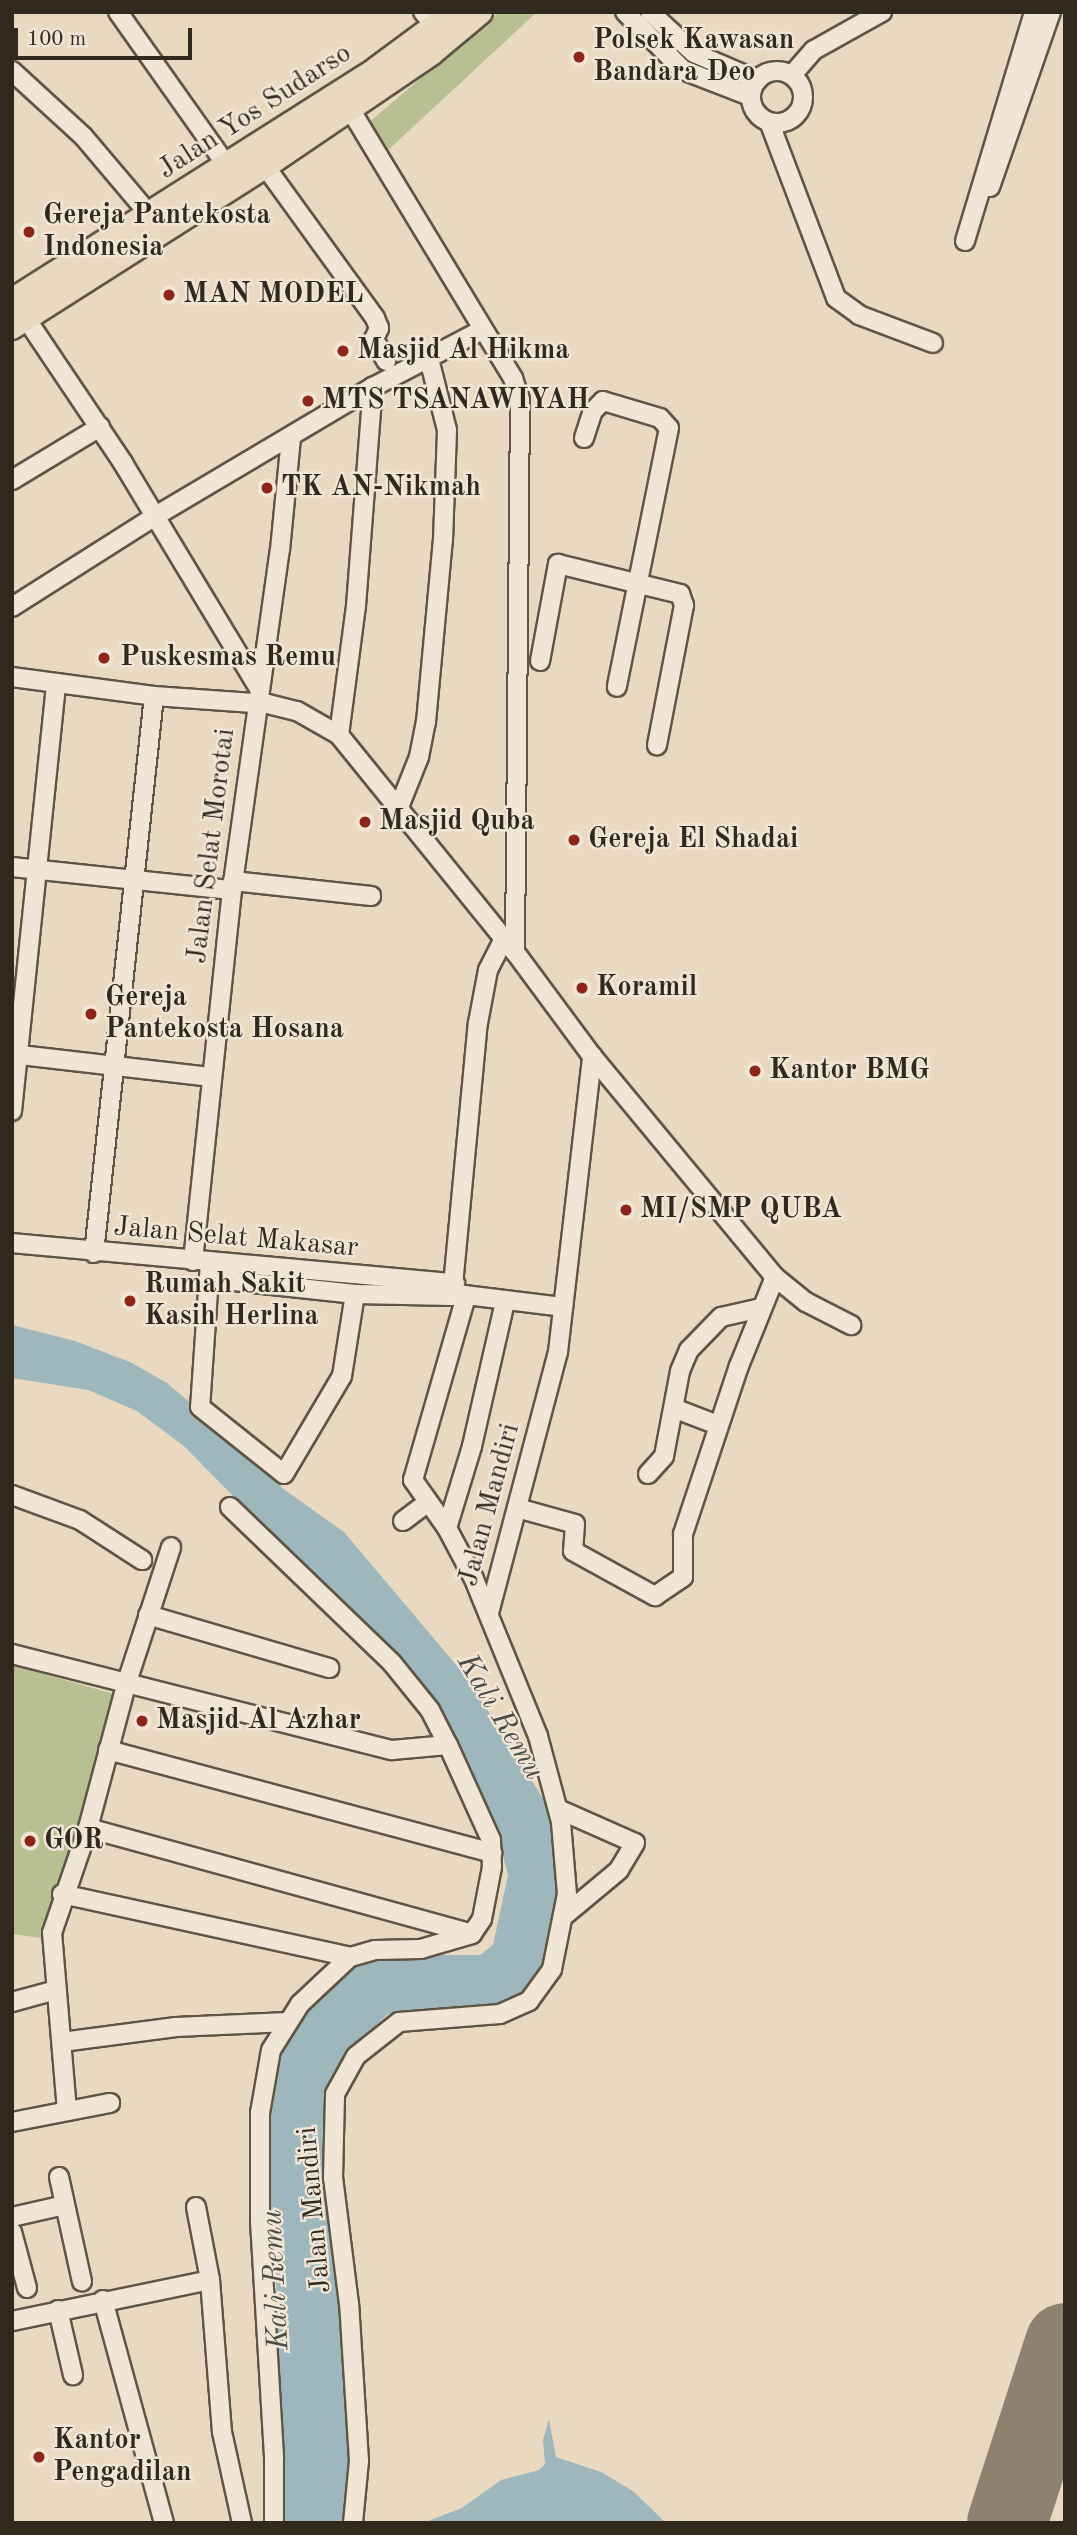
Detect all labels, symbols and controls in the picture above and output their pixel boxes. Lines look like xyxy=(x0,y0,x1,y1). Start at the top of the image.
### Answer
scale bar xyxy=(18,14,196,58)
place label: Polsek Kawasan Bandara Deo xyxy=(593,24,794,90)
text: 100 m xyxy=(27,29,86,50)
street label: Jalan Yos Sudarso xyxy=(152,37,358,187)
marker: Polsek Kawasan Bandara Deo xyxy=(571,49,587,65)
place label: Gereja Pantekosta Indonesia xyxy=(43,199,271,265)
marker: Gereja Pantekosta Indonesia xyxy=(21,224,37,240)
place label: MAN MODEL xyxy=(183,278,363,312)
marker: MAN MODEL xyxy=(161,287,177,303)
place label: Masjid Al Hikma xyxy=(357,334,570,368)
marker: Masjid Al Hikma xyxy=(335,343,351,359)
place label: MTS TSANAWIYAH xyxy=(322,384,590,418)
marker: MTS TSANAWIYAH xyxy=(300,393,316,409)
place label: TK AN-Nikmah xyxy=(281,471,481,505)
marker: TK AN-Nikmah xyxy=(259,480,275,496)
place label: Puskesmas Remu xyxy=(120,641,336,675)
marker: Puskesmas Remu xyxy=(94,648,114,668)
street label: Jalan Selat Morotai xyxy=(181,727,243,965)
place label: Masjid Quba xyxy=(379,805,535,839)
marker: Masjid Quba xyxy=(357,814,373,830)
place label: Gereja El Shadai xyxy=(588,823,798,857)
marker: Gereja El Shadai xyxy=(566,832,582,848)
place label: Koramil xyxy=(596,971,697,1005)
marker: Koramil xyxy=(574,980,590,996)
place label: Gereja Pantekosta Hosana xyxy=(105,981,344,1047)
marker: Gereja Pantekosta Hosana xyxy=(83,1006,99,1022)
place label: Kantor BMG xyxy=(769,1054,930,1088)
marker: Kantor BMG xyxy=(747,1063,763,1079)
place label: MI/SMP QUBA xyxy=(640,1193,842,1227)
marker: MI/SMP QUBA xyxy=(618,1202,634,1218)
street label: Jalan Selat Makasar xyxy=(112,1211,360,1265)
place label: Rumah Sakit Kasih Herlina xyxy=(144,1268,319,1334)
marker: Rumah Sakit Kasih Herlina xyxy=(122,1293,138,1309)
street label: Jalan Mandiri xyxy=(452,1420,528,1590)
water label: Kali Remu xyxy=(448,1647,552,1787)
place label: Masjid Al Azhar xyxy=(156,1704,361,1738)
marker: Masjid Al Azhar xyxy=(134,1713,150,1729)
place label: GOR xyxy=(44,1824,104,1858)
marker: GOR xyxy=(22,1833,38,1849)
street label: Jalan Mandiri xyxy=(291,2125,339,2295)
water label: Kali Remu xyxy=(254,2209,298,2351)
place label: Kantor Pengadilan xyxy=(53,2424,191,2490)
marker: Kantor Pengadilan xyxy=(31,2449,47,2465)

